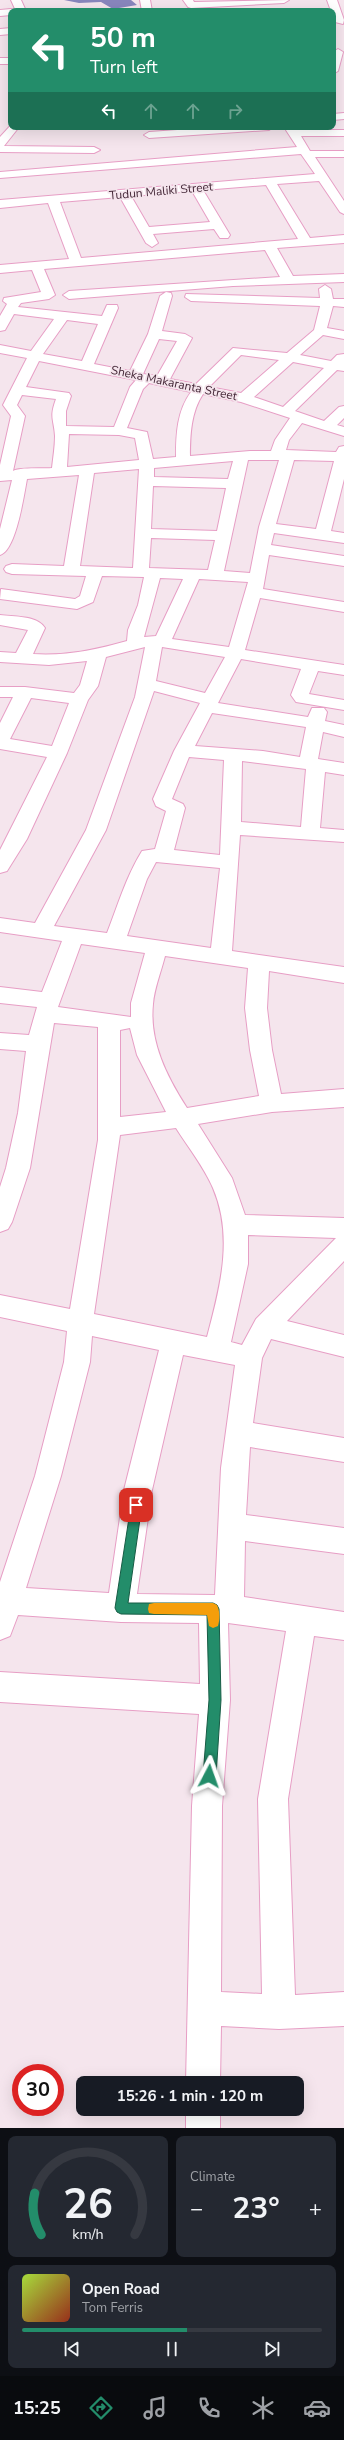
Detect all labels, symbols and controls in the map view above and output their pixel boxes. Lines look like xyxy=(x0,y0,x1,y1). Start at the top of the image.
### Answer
text: 50 m xyxy=(90,19,156,57)
icon: left xyxy=(24,24,76,76)
text: Turn left xyxy=(90,55,158,79)
icon: left xyxy=(98,100,120,122)
icon: ahead xyxy=(140,100,162,122)
icon: ahead xyxy=(182,100,204,122)
icon: right xyxy=(224,100,246,122)
street label: Tudun Maliki Street xyxy=(108,178,214,204)
street label: Sheka Makaranta Street xyxy=(109,362,239,404)
pin xyxy=(119,1488,153,1522)
icon: arrive xyxy=(125,1494,147,1516)
position arrow xyxy=(188,1755,230,1797)
speed limit sign: 30 xyxy=(12,2064,64,2116)
text: 15:26 · 1 min · 120 m xyxy=(117,2086,263,2106)
text: Climate xyxy=(190,2168,235,2186)
text: 26 xyxy=(63,2175,113,2232)
text: 23° xyxy=(232,2188,280,2229)
text: − xyxy=(190,2194,203,2224)
text: + xyxy=(309,2194,322,2224)
text: km/h xyxy=(72,2224,104,2243)
text: Open Road xyxy=(82,2279,160,2299)
text: Tom Ferris xyxy=(82,2299,143,2317)
icon: previous xyxy=(61,2338,83,2360)
icon: pause xyxy=(161,2338,183,2360)
icon: next xyxy=(261,2338,283,2360)
icon: directions xyxy=(87,2394,115,2422)
icon: music xyxy=(141,2394,169,2422)
icon: phone xyxy=(195,2394,223,2422)
icon: climate xyxy=(249,2394,277,2422)
icon: car xyxy=(303,2394,331,2422)
text: 15:25 xyxy=(13,2396,61,2420)

